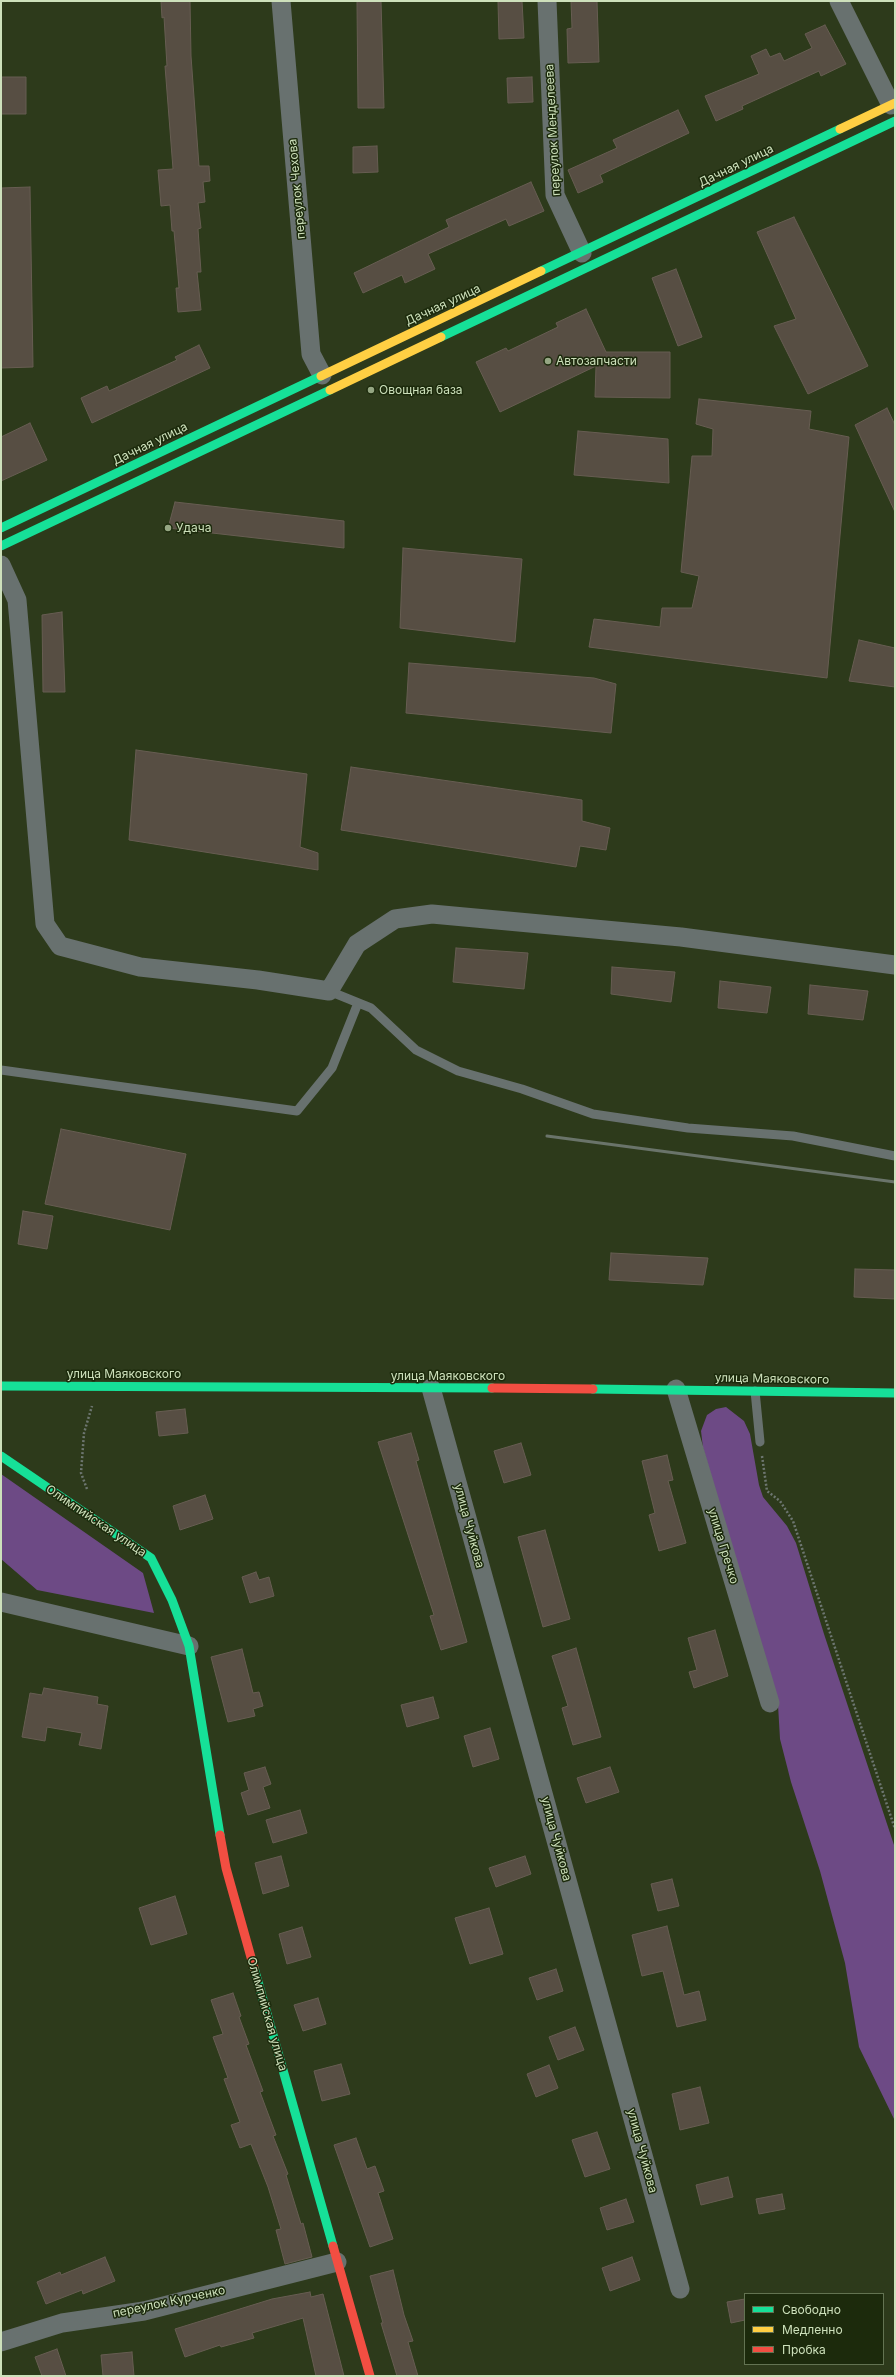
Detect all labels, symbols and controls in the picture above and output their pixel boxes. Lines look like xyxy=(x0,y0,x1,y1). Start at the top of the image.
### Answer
street label: переулок Менделеева xyxy=(542,64,564,196)
street label: переулок Чехова xyxy=(285,138,309,240)
street label: Дачная улица xyxy=(696,142,776,190)
street label: Дачная улица xyxy=(403,281,483,329)
place label: Автозапчасти xyxy=(556,354,637,368)
marker: Автозапчасти xyxy=(543,356,553,366)
place label: Овощная база xyxy=(379,383,463,397)
marker: Овощная база xyxy=(366,385,376,395)
street label: Дачная улица xyxy=(110,420,190,468)
place label: Удача xyxy=(176,521,211,535)
marker: Удача xyxy=(163,523,173,533)
street label: улица Маяковского xyxy=(67,1367,181,1381)
street label: улица Маяковского xyxy=(391,1369,505,1383)
street label: улица Маяковского xyxy=(715,1371,829,1387)
street label: Олимпийская улица xyxy=(43,1482,149,1560)
street label: улица Чуйкова xyxy=(451,1482,487,1570)
street label: улица Гречко xyxy=(705,1506,741,1586)
street label: улица Чуйкова xyxy=(538,1795,574,1883)
street label: Олимпийская улица xyxy=(244,1955,290,2073)
street label: улица Чуйкова xyxy=(624,2107,660,2195)
street label: переулок Курченко xyxy=(111,2283,227,2321)
legend xyxy=(744,2293,884,2365)
text: Свободно xyxy=(782,2302,841,2317)
text: Медленно xyxy=(782,2322,843,2337)
text: Пробка xyxy=(782,2342,826,2357)

